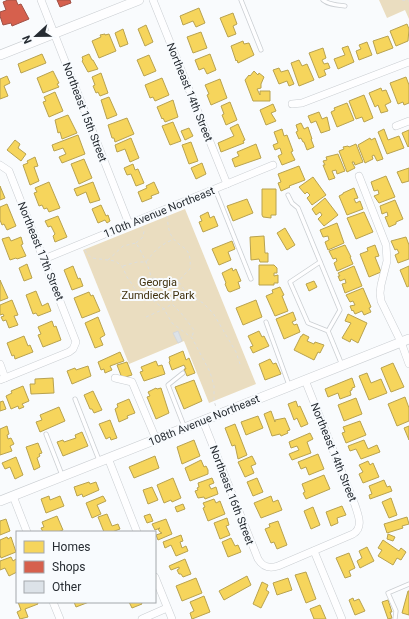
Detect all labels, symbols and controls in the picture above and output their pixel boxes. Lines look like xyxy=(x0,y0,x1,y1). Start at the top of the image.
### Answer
north arrow xyxy=(16,16,56,56)
text: N xyxy=(20,33,35,46)
street label: Northeast 14th Street xyxy=(164,41,215,144)
street label: Northeast 15th Street xyxy=(60,61,110,164)
street label: 110th Avenue Northeast xyxy=(102,184,217,241)
street label: Northeast 17th Street xyxy=(15,200,66,303)
park label: Georgia Zumdieck Park xyxy=(121,276,195,302)
street label: 108th Avenue Northeast xyxy=(147,392,262,449)
street label: Northeast 14th Street xyxy=(308,401,359,504)
street label: Northeast 16th Street xyxy=(207,444,257,547)
legend xyxy=(16,531,156,603)
text: Homes xyxy=(52,540,90,554)
text: Shops xyxy=(52,560,86,574)
text: Other xyxy=(52,580,81,594)

